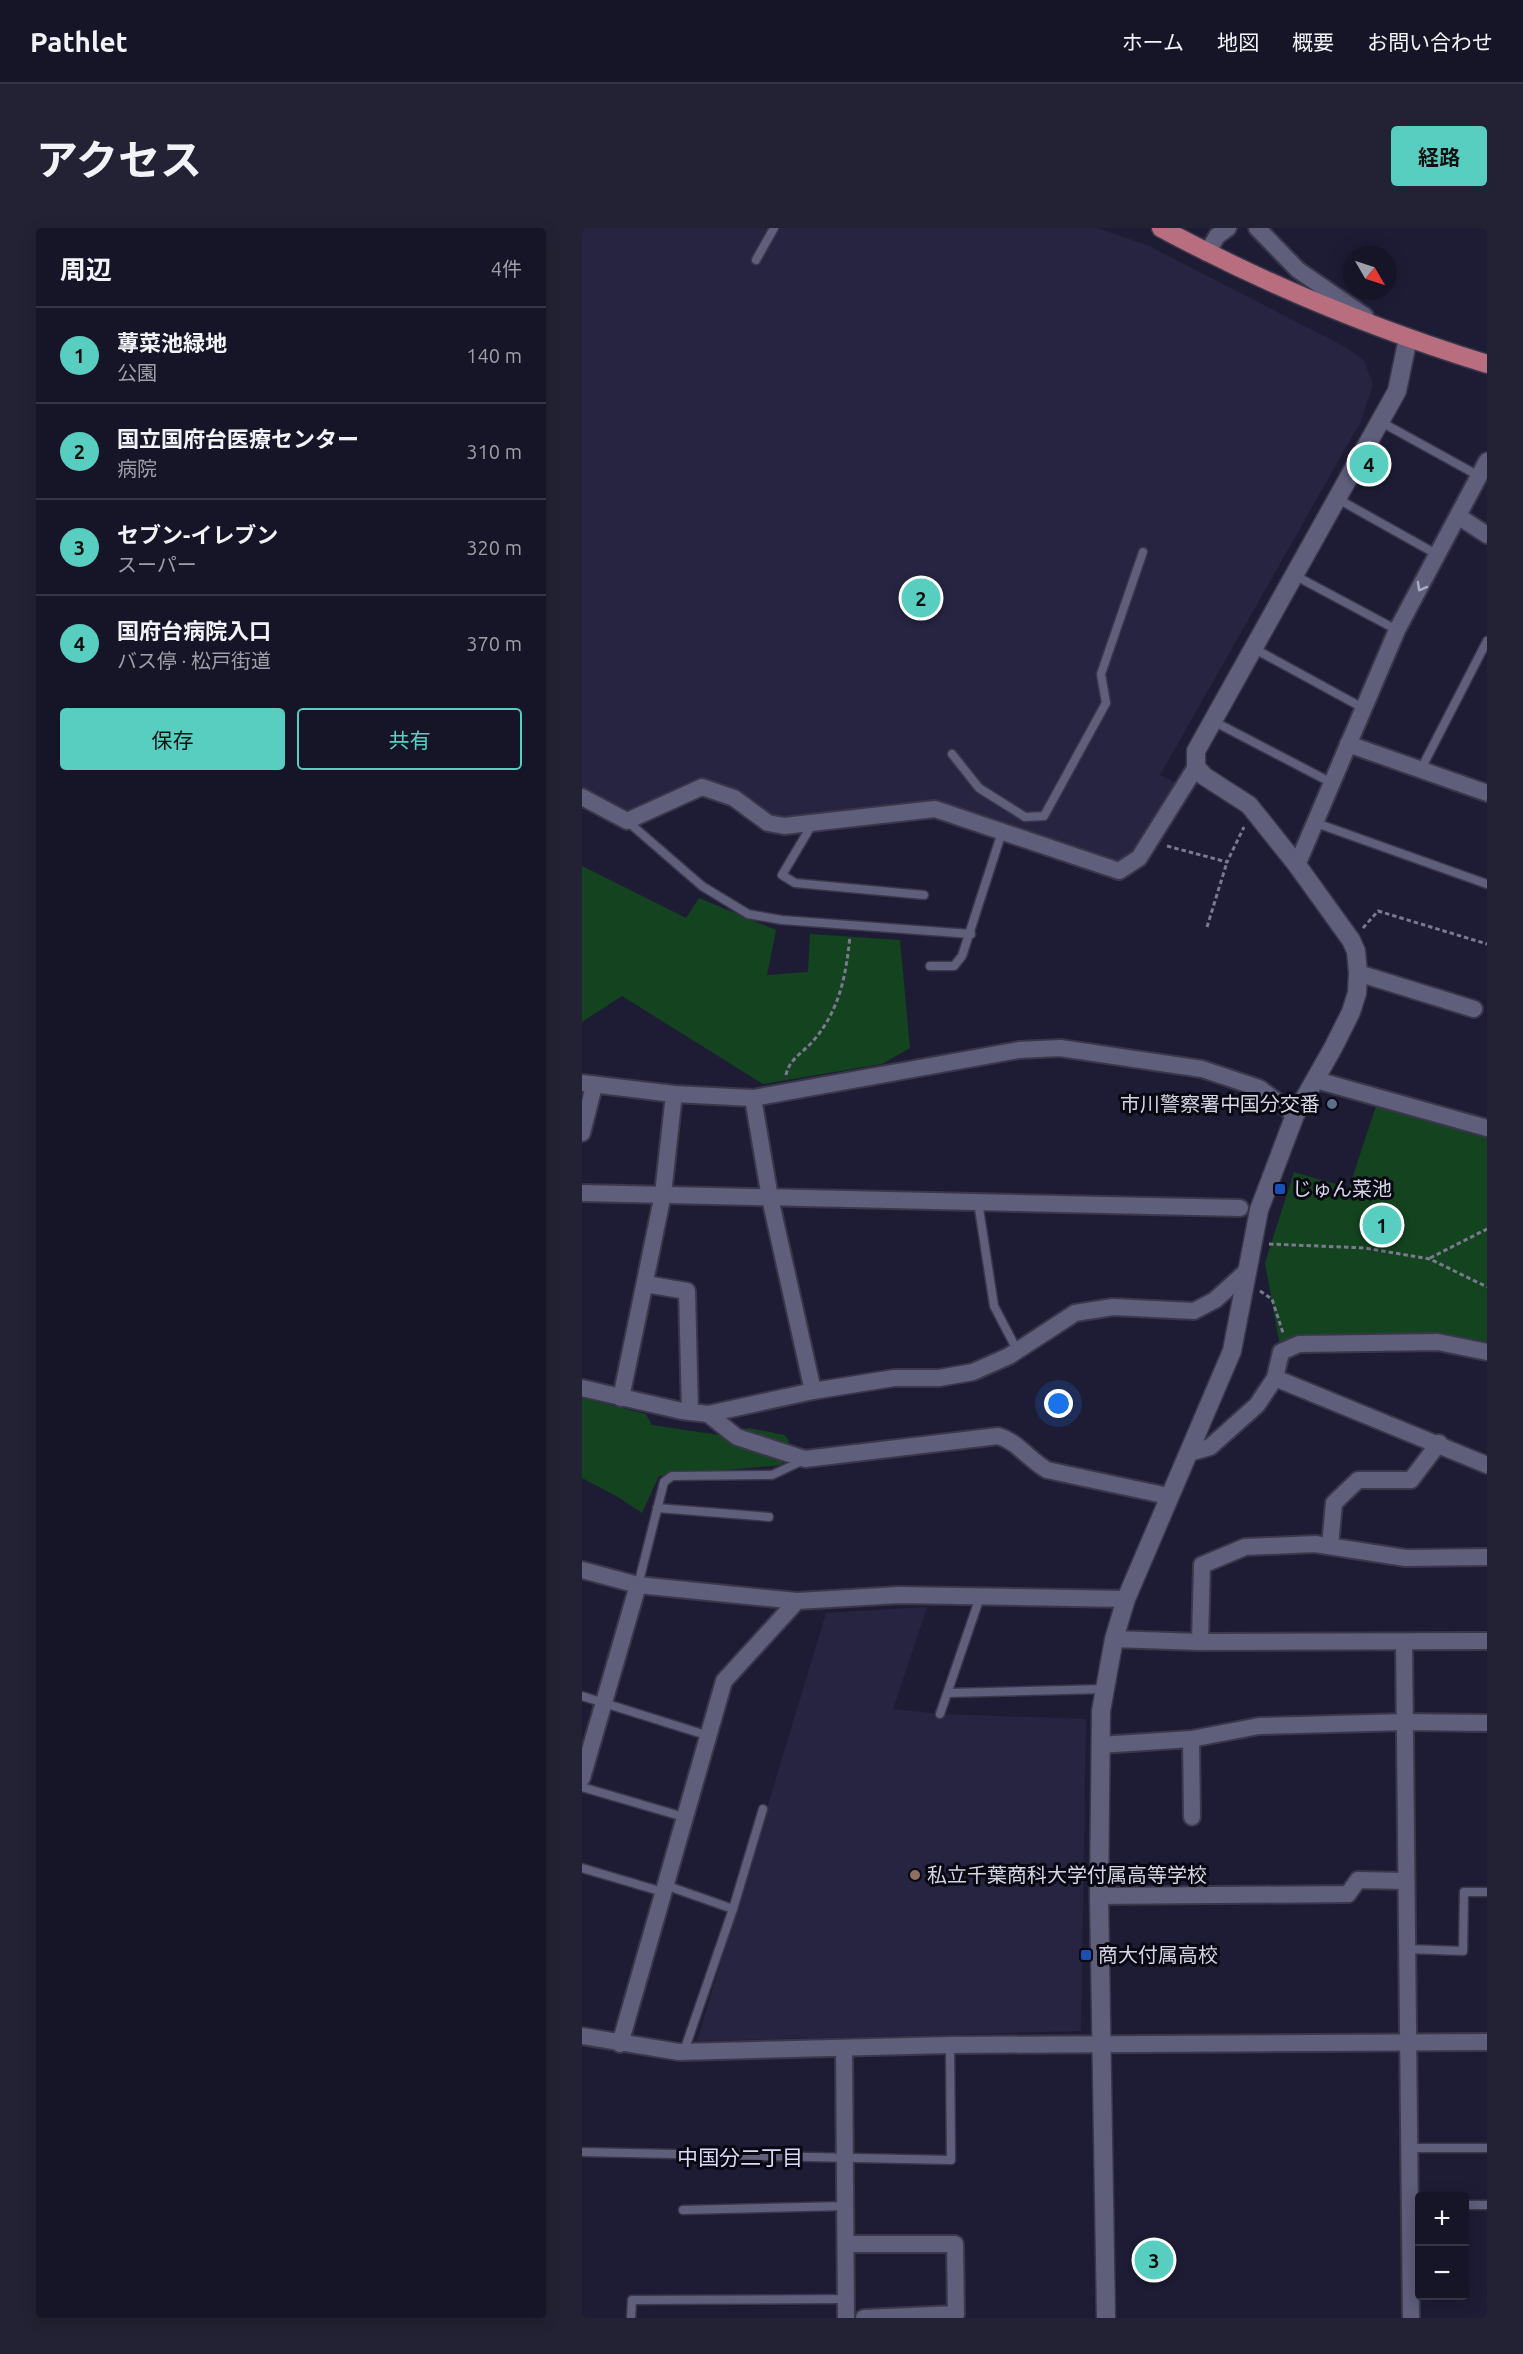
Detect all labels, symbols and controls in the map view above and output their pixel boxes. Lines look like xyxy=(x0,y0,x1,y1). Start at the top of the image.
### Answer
text: Pathlet xyxy=(30,26,128,57)
text: ホーム xyxy=(1122,30,1184,54)
text: 地図 xyxy=(1217,30,1259,54)
text: 概要 xyxy=(1292,30,1334,54)
text: お問い合わせ xyxy=(1367,30,1493,54)
button: 経路 xyxy=(1391,126,1487,186)
text: アクセス xyxy=(36,136,202,183)
north arrow xyxy=(1343,246,1397,300)
text: 周辺 xyxy=(60,255,112,284)
text: 4件 xyxy=(491,257,522,280)
text: 蓴菜池緑地 xyxy=(117,330,227,355)
text: 1 xyxy=(74,344,85,367)
text: 140 m xyxy=(466,344,522,367)
text: 公園 xyxy=(117,361,157,384)
text: 国立国府台医療センター xyxy=(117,426,359,451)
text: 2 xyxy=(74,440,85,463)
text: 310 m xyxy=(466,440,522,463)
pin: 4 xyxy=(1350,442,1388,486)
text: 病院 xyxy=(117,457,157,480)
text: セブン-イレブン xyxy=(117,522,278,547)
text: 3 xyxy=(74,536,85,559)
text: 320 m xyxy=(466,536,522,559)
text: スーパー xyxy=(117,553,197,576)
pin: 2 xyxy=(902,576,940,620)
one-way arrow xyxy=(1417,581,1428,591)
text: 国府台病院入口 xyxy=(117,618,271,643)
text: 4 xyxy=(74,632,85,655)
text: 370 m xyxy=(466,632,522,655)
text: バス停 · 松戸街道 xyxy=(117,649,271,672)
button: 保存 xyxy=(60,708,285,770)
button: 共有 xyxy=(297,708,522,770)
place label: 市川警察署中国分交番 xyxy=(1120,1092,1320,1115)
marker: 市川警察署中国分交番 xyxy=(1325,1097,1339,1111)
place label: じゅん菜池 xyxy=(1292,1177,1392,1200)
marker: じゅん菜池 xyxy=(1273,1182,1287,1196)
pin: 1 xyxy=(1362,1202,1402,1248)
your location xyxy=(1044,1389,1073,1418)
place label: 私立千葉商科大学付属高等学校 xyxy=(927,1863,1207,1886)
marker: 私立千葉商科大学付属高等学校 xyxy=(908,1868,922,1882)
place label: 商大付属高校 xyxy=(1098,1943,1218,1966)
marker: 商大付属高校 xyxy=(1079,1948,1093,1962)
district label: 中国分二丁目 xyxy=(677,2145,803,2169)
map controls xyxy=(1415,2192,1469,2300)
button: + xyxy=(1415,2192,1469,2246)
pin: 3 xyxy=(1134,2238,1174,2282)
button: − xyxy=(1415,2246,1469,2300)

